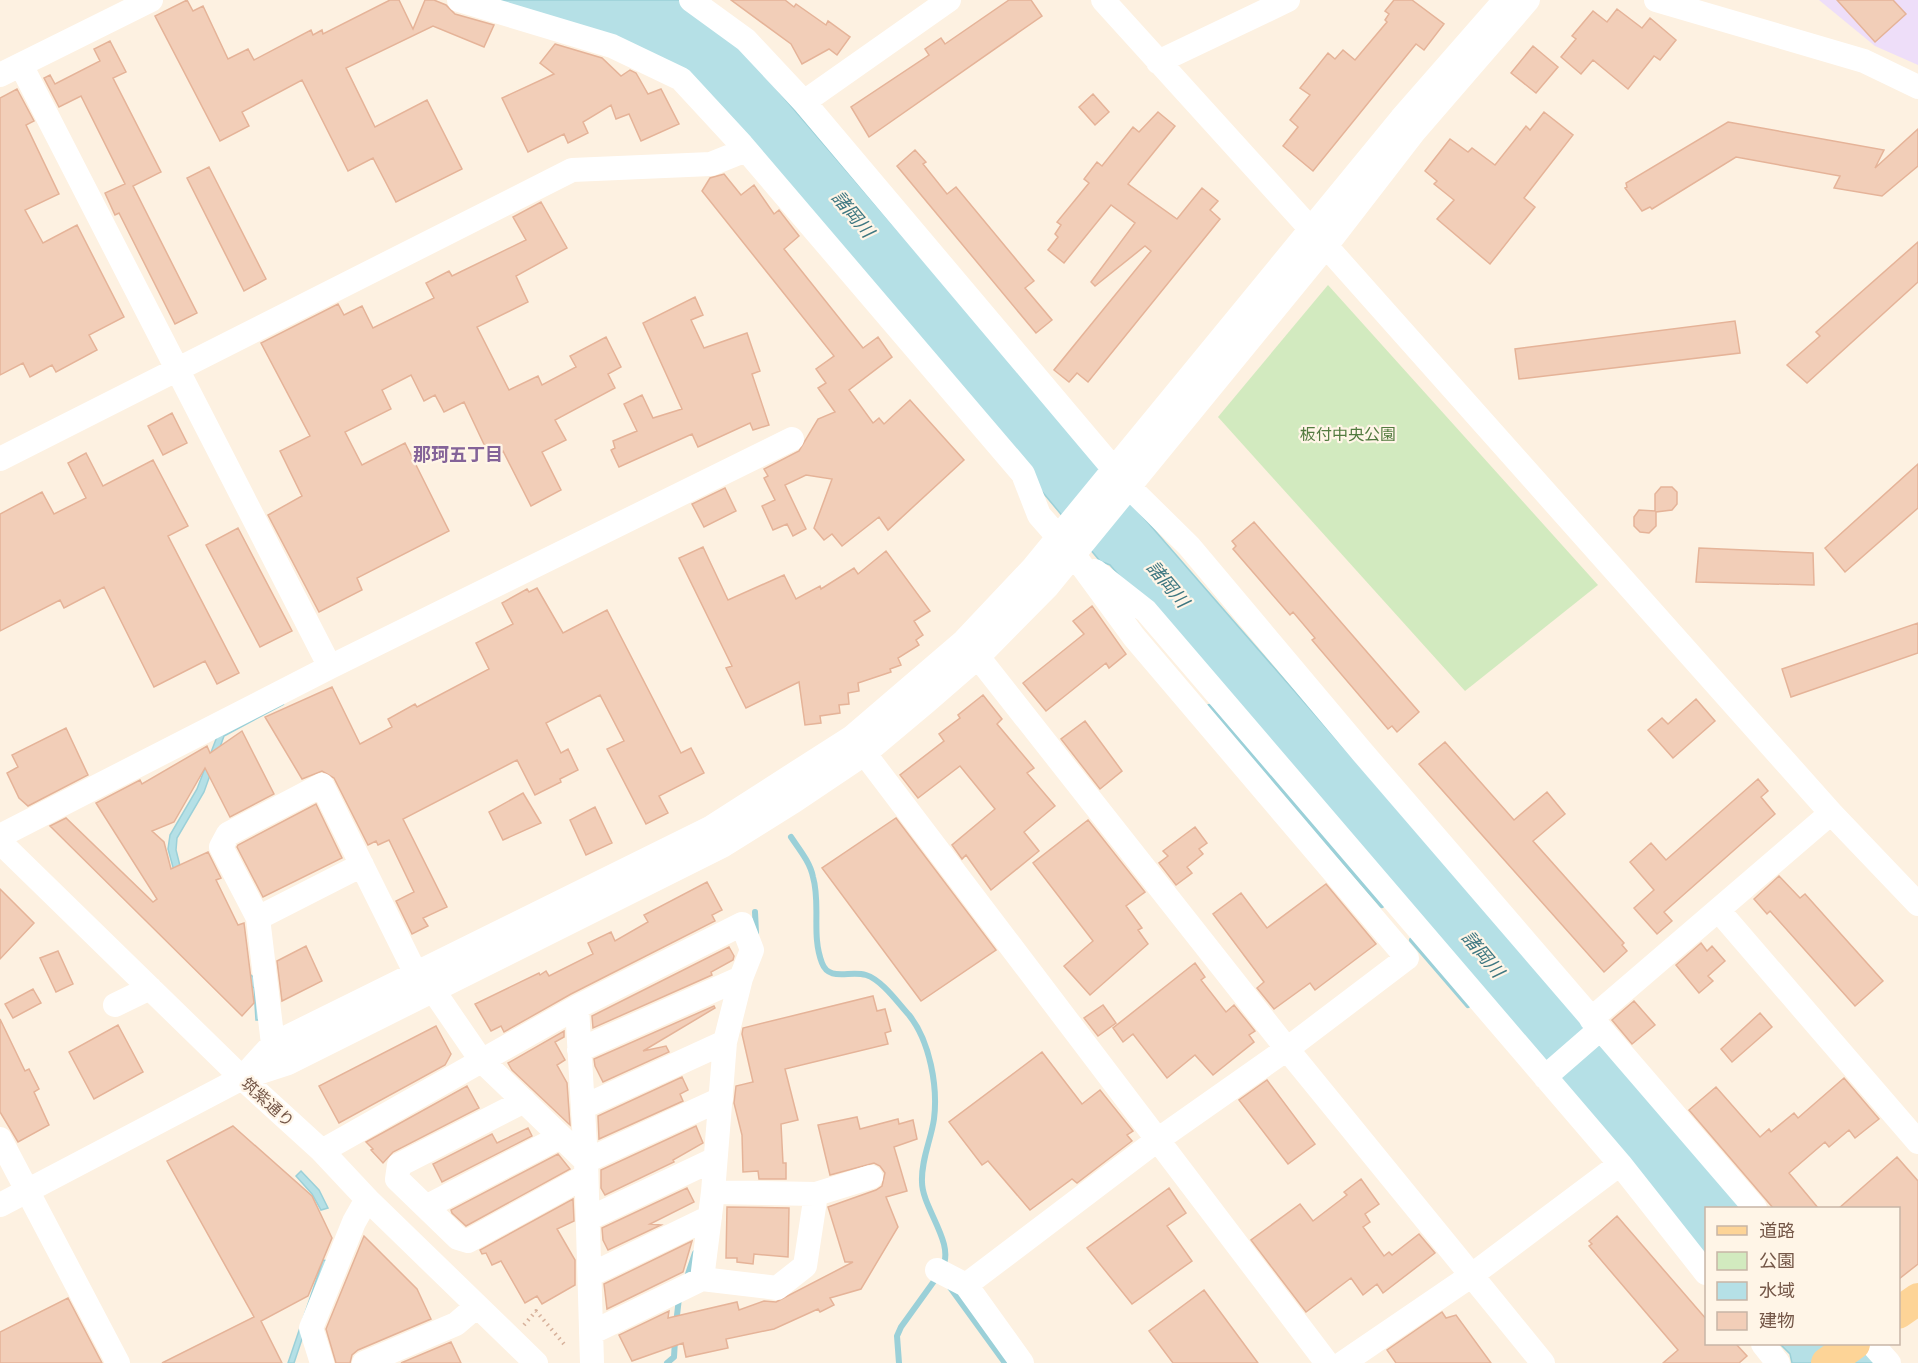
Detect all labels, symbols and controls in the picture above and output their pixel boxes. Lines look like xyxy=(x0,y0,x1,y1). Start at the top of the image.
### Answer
water label: 諸岡川 xyxy=(827,186,880,244)
park label: 板付中央公園 xyxy=(1300,424,1396,444)
district label: 那珂五丁目 xyxy=(413,443,503,466)
water label: 諸岡川 xyxy=(1142,556,1195,614)
water label: 諸岡川 xyxy=(1457,926,1510,984)
street label: 筑紫通り xyxy=(238,1073,298,1131)
legend xyxy=(1705,1207,1900,1345)
text: 道路 xyxy=(1759,1219,1795,1242)
text: 公園 xyxy=(1759,1249,1795,1272)
text: 水域 xyxy=(1759,1279,1795,1302)
text: 建物 xyxy=(1759,1309,1795,1332)

